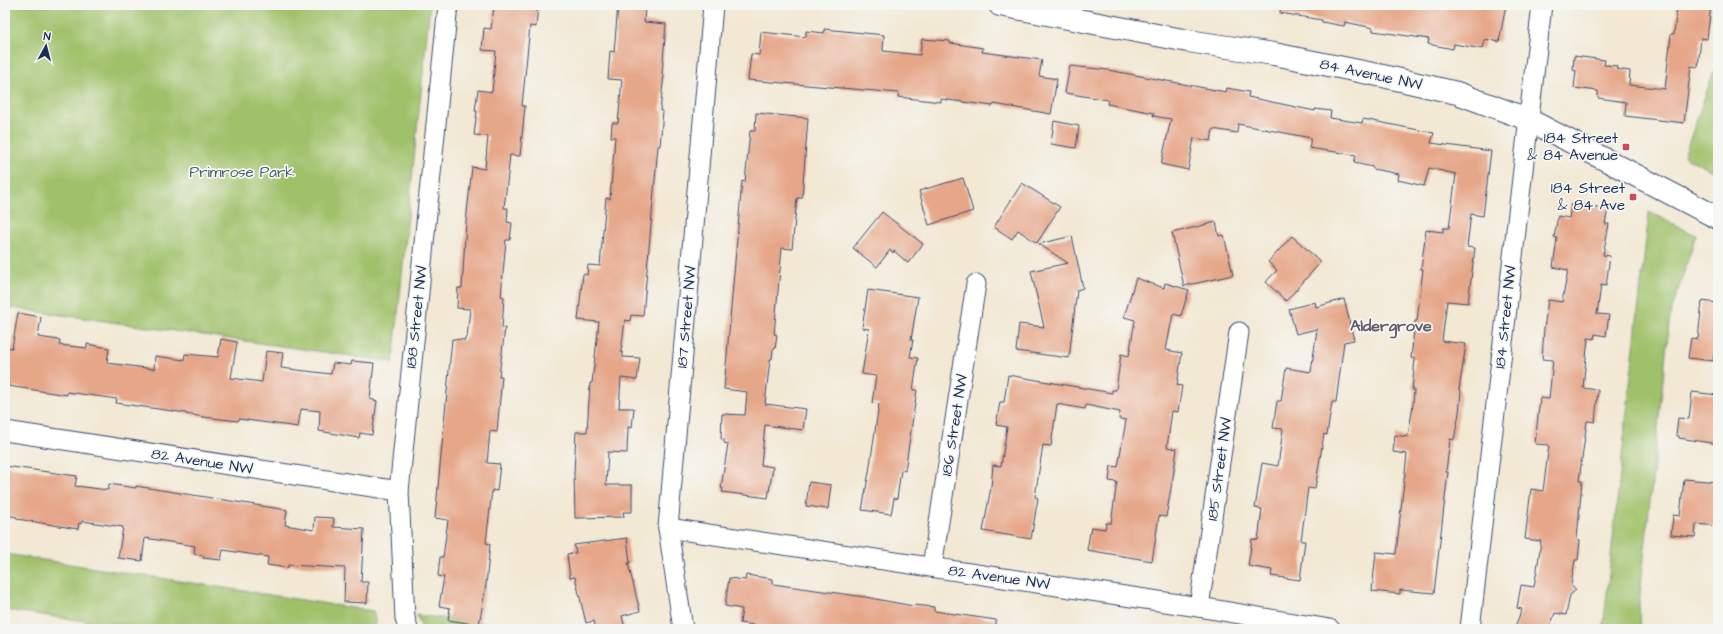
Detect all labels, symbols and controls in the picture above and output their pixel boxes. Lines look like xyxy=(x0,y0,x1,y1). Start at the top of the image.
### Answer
north arrow xyxy=(26,26,66,66)
text: N xyxy=(43,29,52,44)
street label: 84 Avenue NW xyxy=(1318,53,1424,96)
place label: 184 Street & 84 Avenue xyxy=(1527,128,1618,166)
marker: 184 Street & 84 Avenue xyxy=(1621,142,1631,152)
park label: Primrose Park xyxy=(190,162,294,183)
place label: 184 Street & 84 Ave xyxy=(1551,178,1625,216)
marker: 184 Street & 84 Ave xyxy=(1628,192,1638,202)
street label: 184 Street NW xyxy=(1490,264,1521,370)
street label: 188 Street NW xyxy=(401,265,432,369)
street label: 187 Street NW xyxy=(672,265,701,369)
district label: Aldergrove xyxy=(1350,315,1432,339)
street label: 186 Street NW xyxy=(936,373,973,478)
street label: 185 Street NW xyxy=(1202,416,1237,522)
street label: 82 Avenue NW xyxy=(150,443,254,480)
street label: 82 Avenue NW xyxy=(947,560,1051,595)

